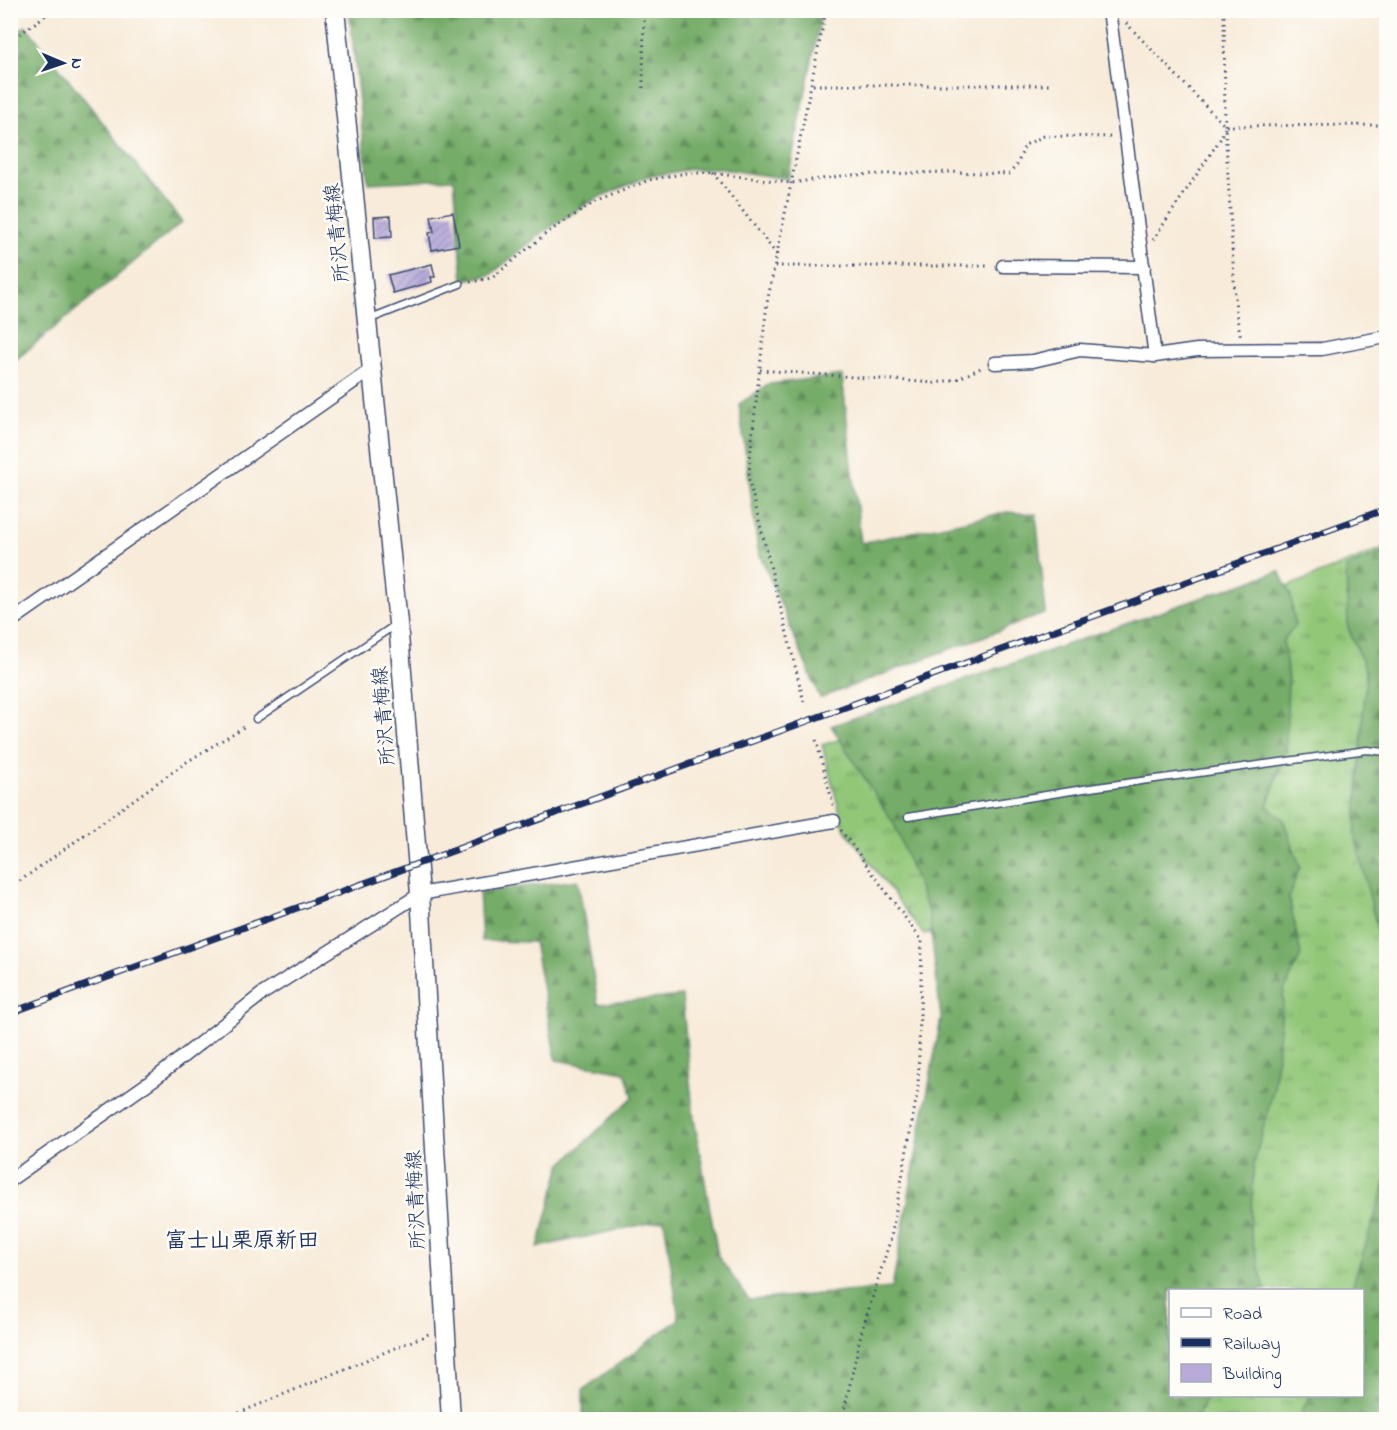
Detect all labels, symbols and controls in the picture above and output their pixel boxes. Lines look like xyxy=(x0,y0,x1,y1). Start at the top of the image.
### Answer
north arrow xyxy=(33,33,93,93)
text: N xyxy=(64,58,88,69)
street label: 所沢青梅線 xyxy=(319,181,358,284)
street label: 所沢青梅線 xyxy=(367,665,404,767)
street label: 所沢青梅線 xyxy=(400,1149,435,1251)
district label: 富士山栗原新田 xyxy=(165,1226,319,1258)
legend xyxy=(1169,1289,1364,1397)
text: Road xyxy=(1223,1302,1262,1328)
text: Railway xyxy=(1223,1332,1280,1358)
text: Building xyxy=(1222,1362,1282,1389)

